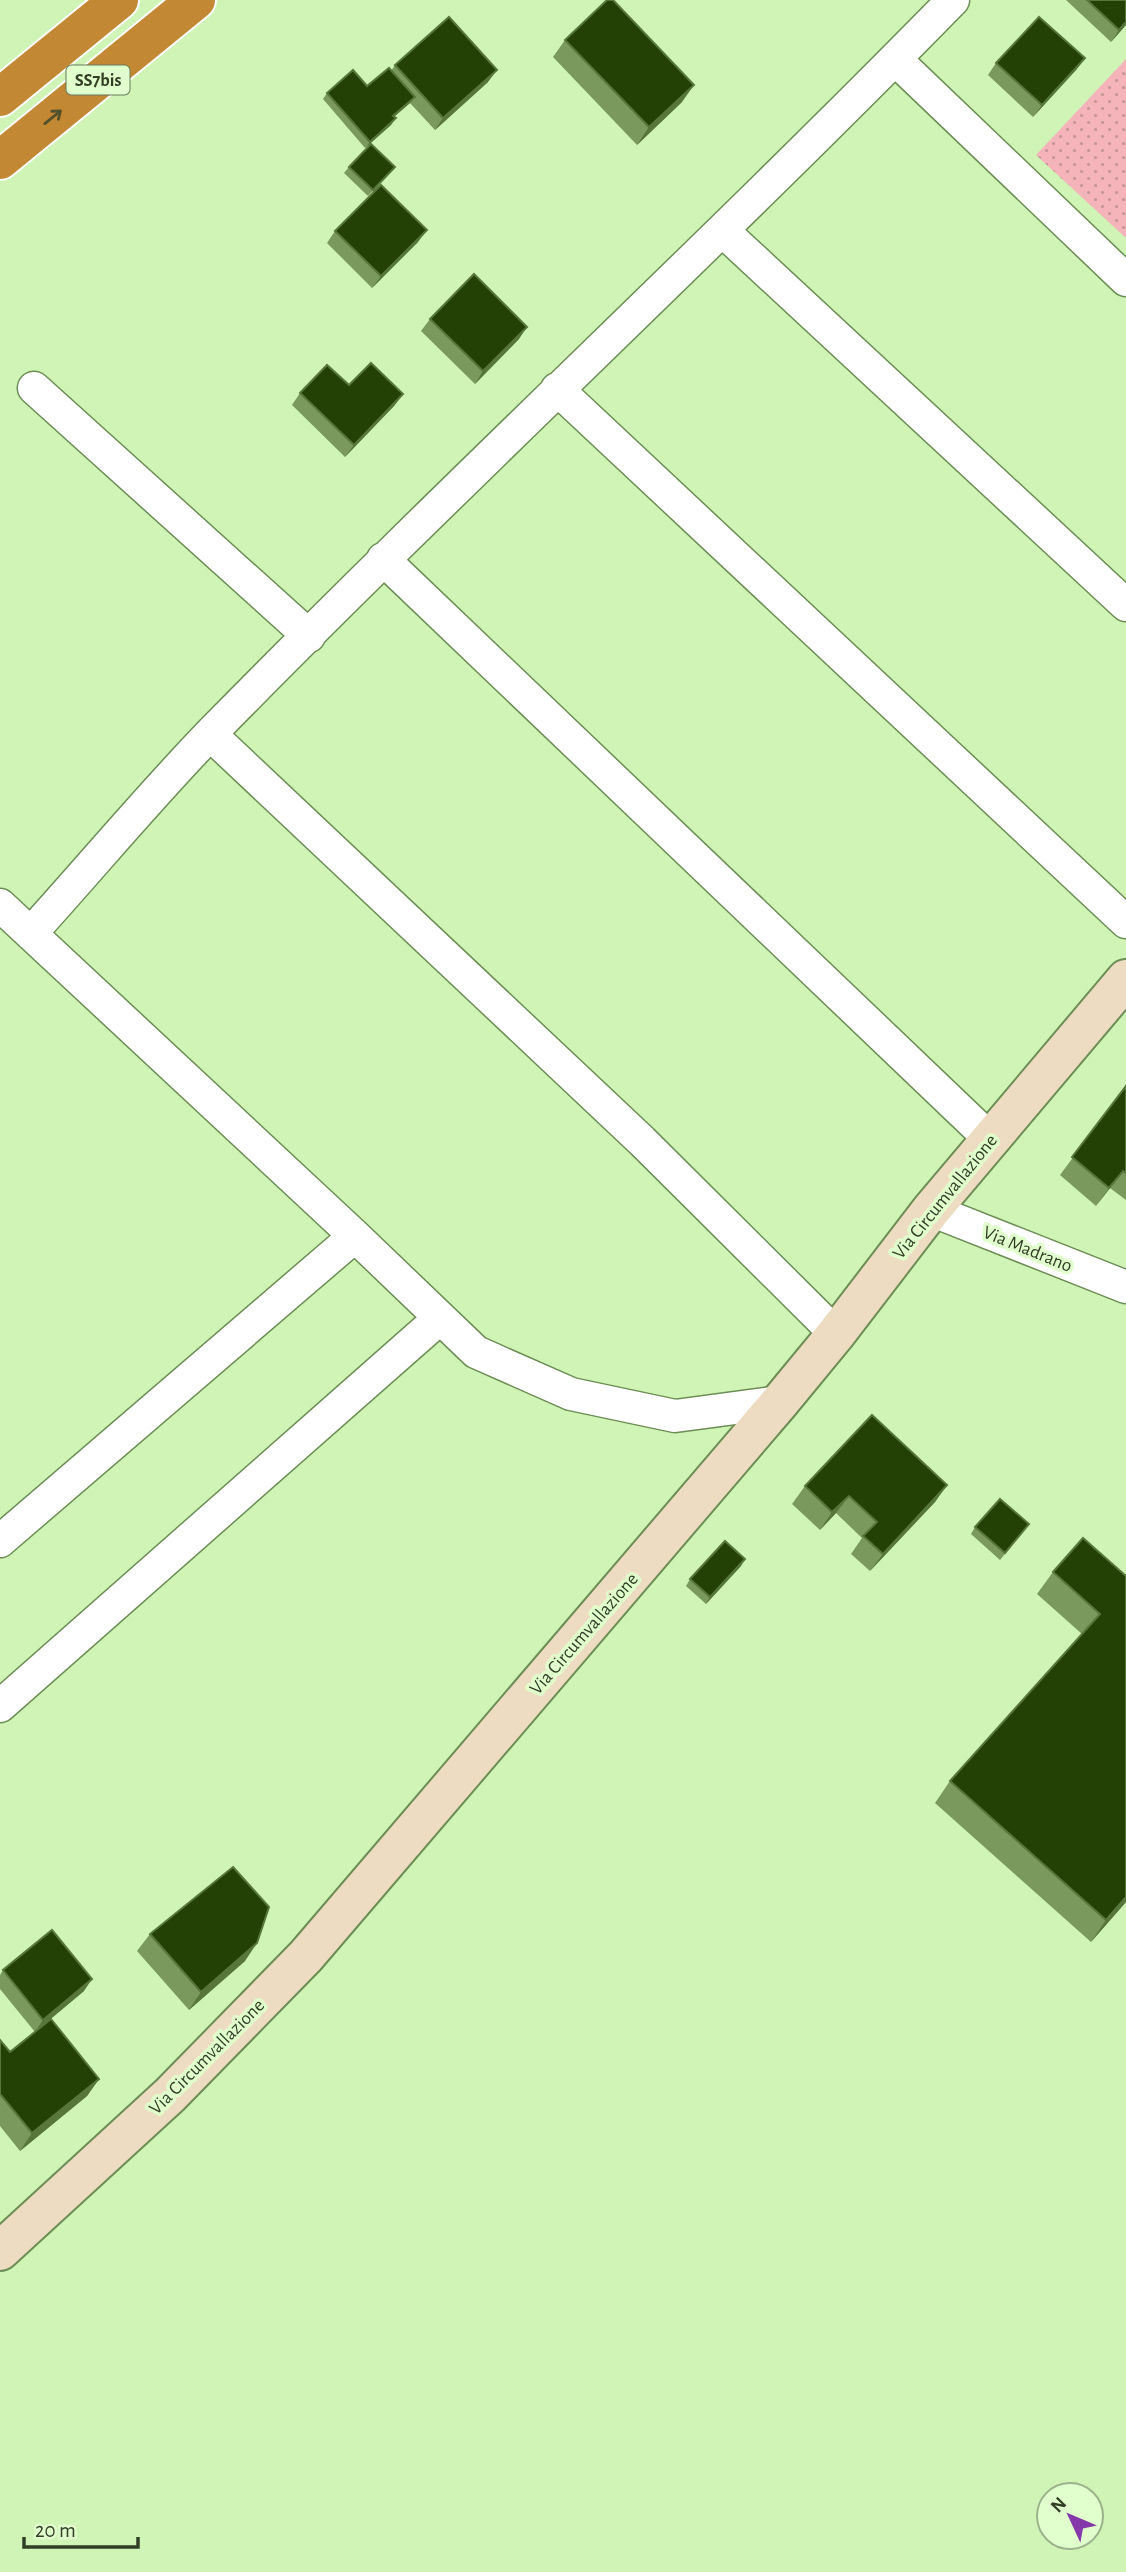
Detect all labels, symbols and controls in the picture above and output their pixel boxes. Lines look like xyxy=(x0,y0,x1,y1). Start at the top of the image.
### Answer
road number: SS7bis xyxy=(66,66,130,94)
one-way arrow xyxy=(43,109,61,125)
street label: Via Circumvallazione xyxy=(889,1131,1001,1263)
street label: Via Madrano xyxy=(980,1223,1075,1276)
street label: Via Circumvallazione xyxy=(526,1570,642,1698)
street label: Via Circumvallazione xyxy=(146,1996,268,2118)
north arrow xyxy=(1035,2481,1105,2551)
text: N xyxy=(1047,2494,1070,2517)
scale bar xyxy=(24,2506,138,2550)
text: 20 m xyxy=(35,2520,76,2541)

